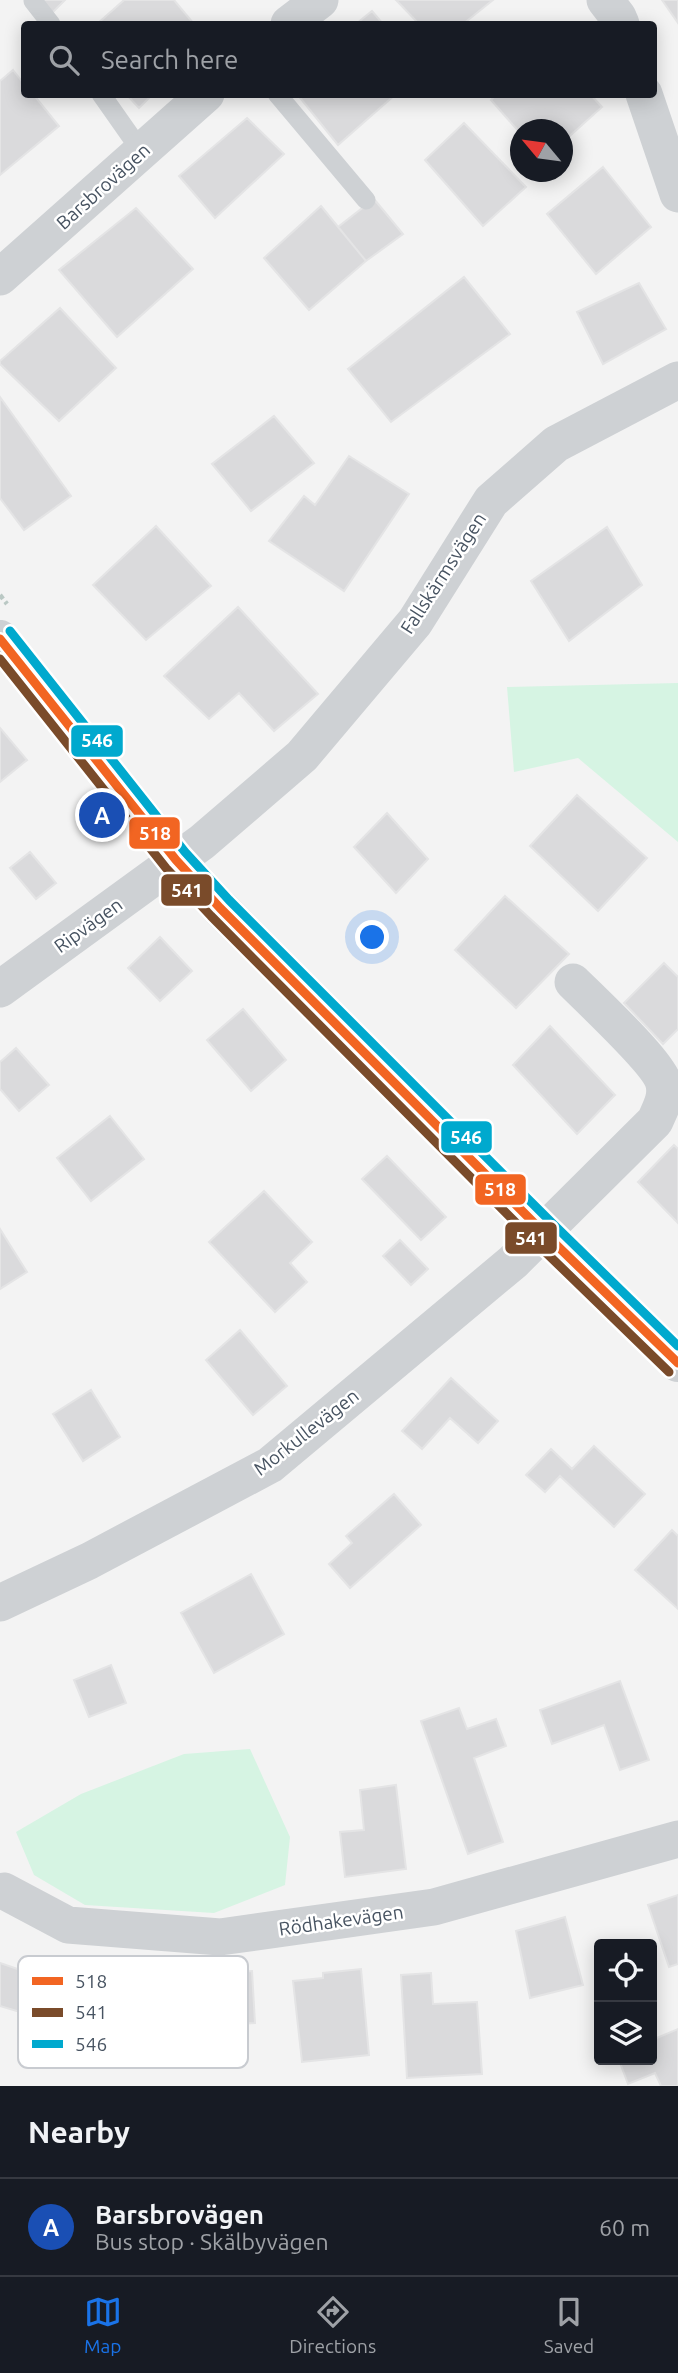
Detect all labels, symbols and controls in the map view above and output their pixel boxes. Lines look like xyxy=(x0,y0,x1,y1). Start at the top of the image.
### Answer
search box xyxy=(21,21,657,98)
icon: search xyxy=(45,41,83,79)
text: Search here xyxy=(101,45,238,74)
north arrow xyxy=(510,119,573,182)
street label: Barsbrovägen xyxy=(52,138,154,234)
street label: Fallskärmsvägen xyxy=(396,508,490,638)
line badge: 546 xyxy=(70,724,124,758)
text: 546 xyxy=(81,729,113,751)
pin: A xyxy=(79,789,125,841)
line badge: 518 xyxy=(128,816,181,850)
text: 518 xyxy=(139,822,171,844)
line badge: 541 xyxy=(160,873,213,907)
text: 541 xyxy=(171,879,203,901)
street label: Ripvägen xyxy=(50,893,126,957)
your location xyxy=(355,920,389,954)
line badge: 546 xyxy=(440,1120,493,1154)
text: 546 xyxy=(450,1126,482,1148)
line badge: 518 xyxy=(474,1173,527,1206)
text: 518 xyxy=(484,1178,516,1200)
line badge: 541 xyxy=(504,1221,558,1255)
text: 541 xyxy=(515,1227,547,1249)
street label: Morkullevägen xyxy=(249,1384,363,1480)
street label: Rödhakevägen xyxy=(277,1900,405,1940)
map controls xyxy=(594,1939,657,2065)
button: locate xyxy=(594,1939,657,2002)
legend xyxy=(18,1956,248,2068)
text: 518 xyxy=(75,1970,107,1992)
text: 541 xyxy=(75,2001,107,2023)
button: layers xyxy=(594,2002,657,2065)
text: 546 xyxy=(75,2033,107,2055)
text: Nearby xyxy=(28,2115,130,2149)
text: Barsbrovägen xyxy=(95,2200,264,2229)
text: A xyxy=(43,2215,59,2240)
text: 60 m xyxy=(599,2215,650,2240)
text: Bus stop · Skälbyvägen xyxy=(95,2229,329,2254)
tab: Map xyxy=(84,2293,122,2357)
tab: Directions xyxy=(289,2293,376,2357)
tab: Saved xyxy=(544,2293,594,2357)

